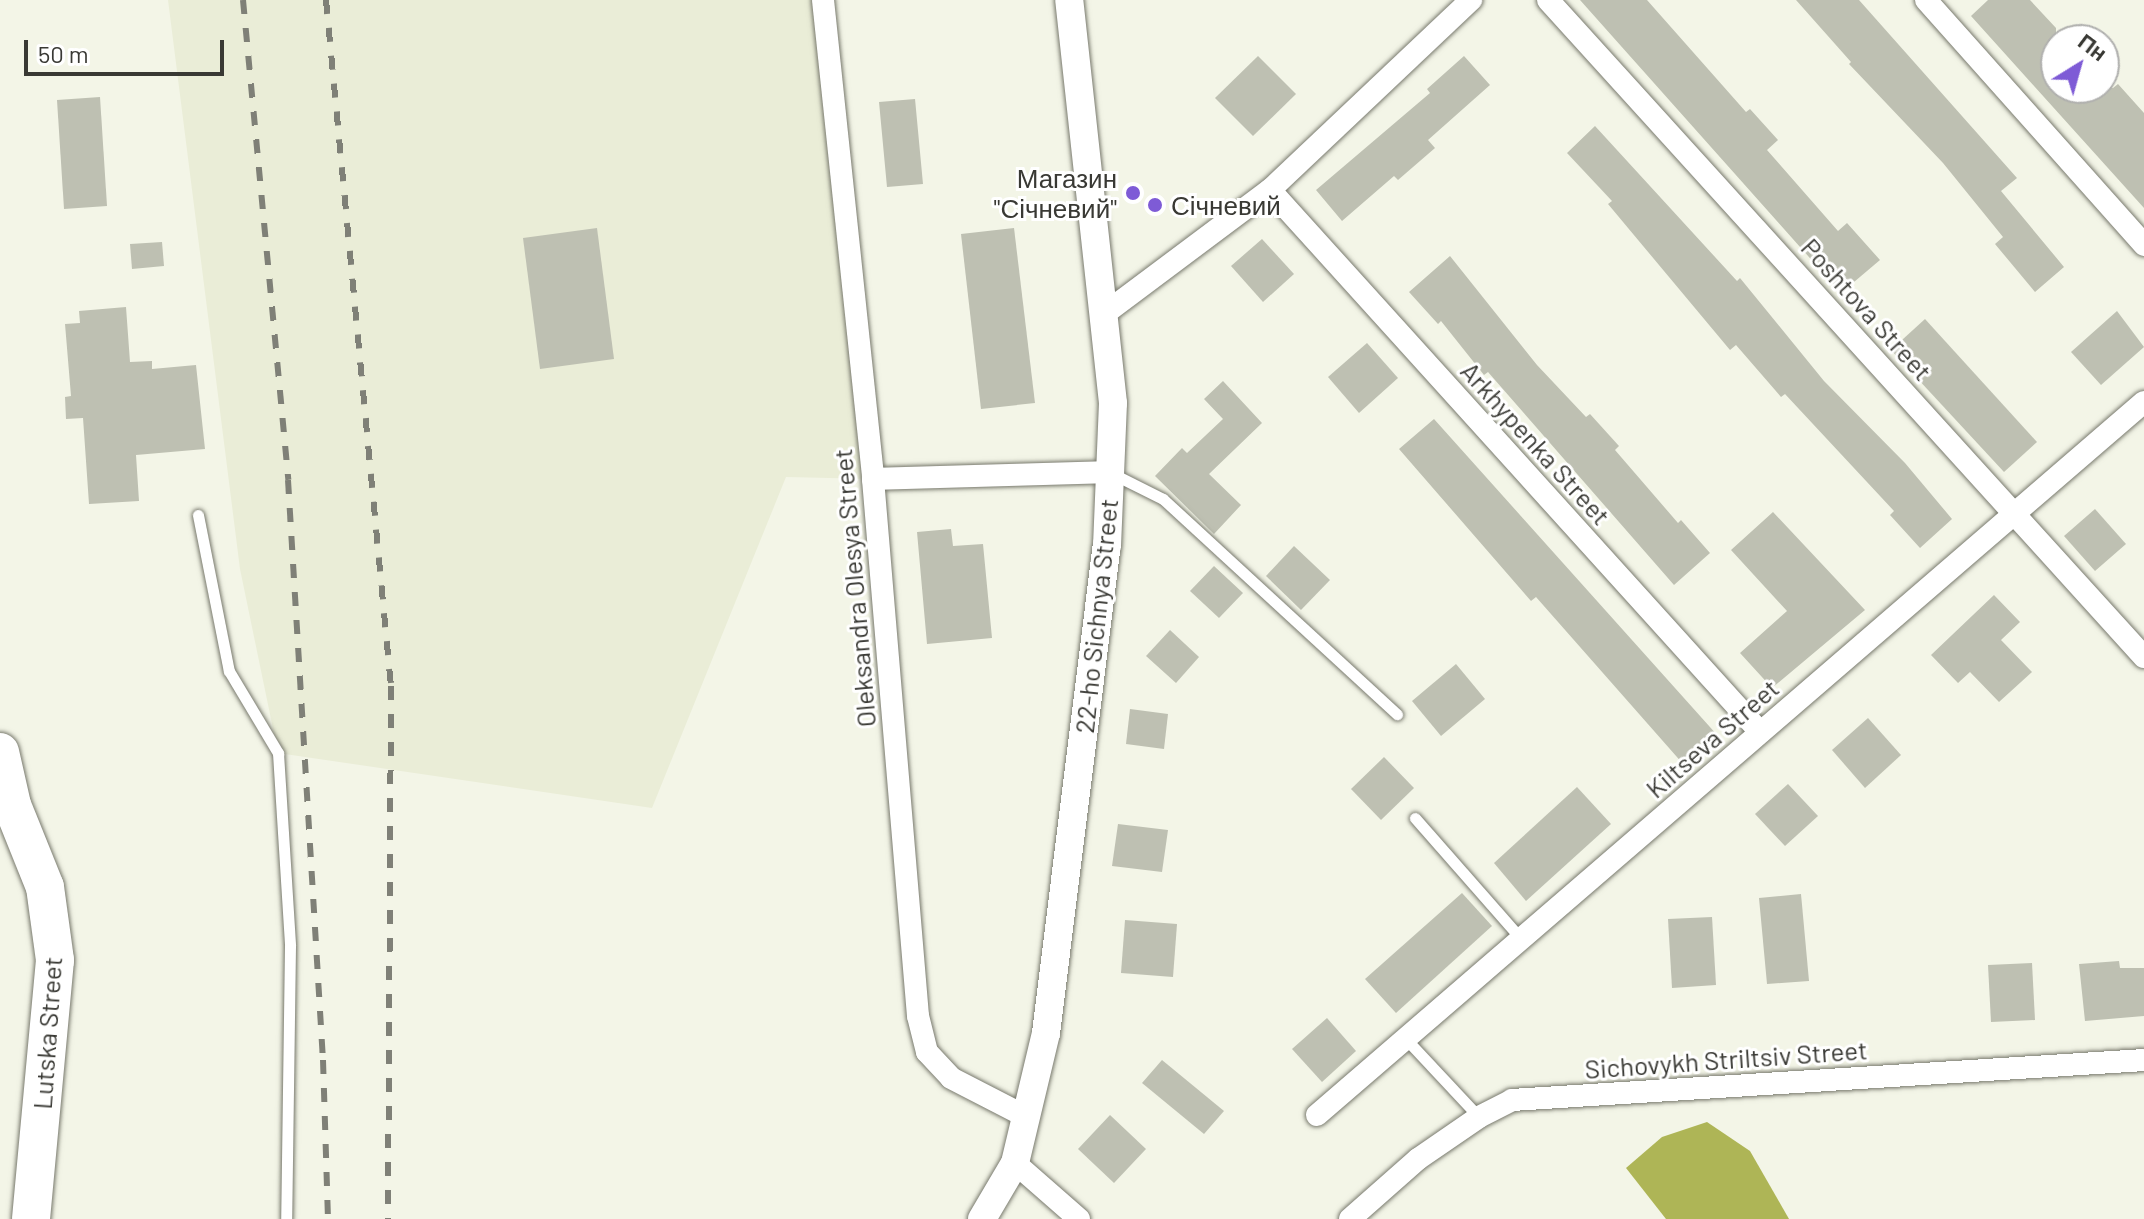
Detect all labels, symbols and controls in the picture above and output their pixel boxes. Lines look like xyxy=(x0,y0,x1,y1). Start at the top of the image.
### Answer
scale bar xyxy=(28,24,228,74)
north arrow xyxy=(2040,24,2120,104)
text: Пн xyxy=(2074,27,2113,66)
text: 50 m xyxy=(38,39,89,68)
place label: Магазин "Січневий" xyxy=(994,162,1117,224)
marker: Магазин "Січневий" xyxy=(1124,184,1142,202)
place label: Січневий xyxy=(1171,189,1281,221)
marker: Січневий xyxy=(1146,196,1164,214)
street label: Poshtova Street xyxy=(1795,232,1939,386)
street label: Arkhypenka Street xyxy=(1455,355,1617,531)
street label: Oleksandra Olesya Street xyxy=(826,448,882,728)
street label: 22-ho Sichnya Street xyxy=(1068,497,1124,735)
street label: Kiltseva Street xyxy=(1639,672,1785,804)
street label: Lutska Street xyxy=(26,956,68,1110)
street label: Sichovykh Striltsiv Street xyxy=(1584,1034,1868,1084)

